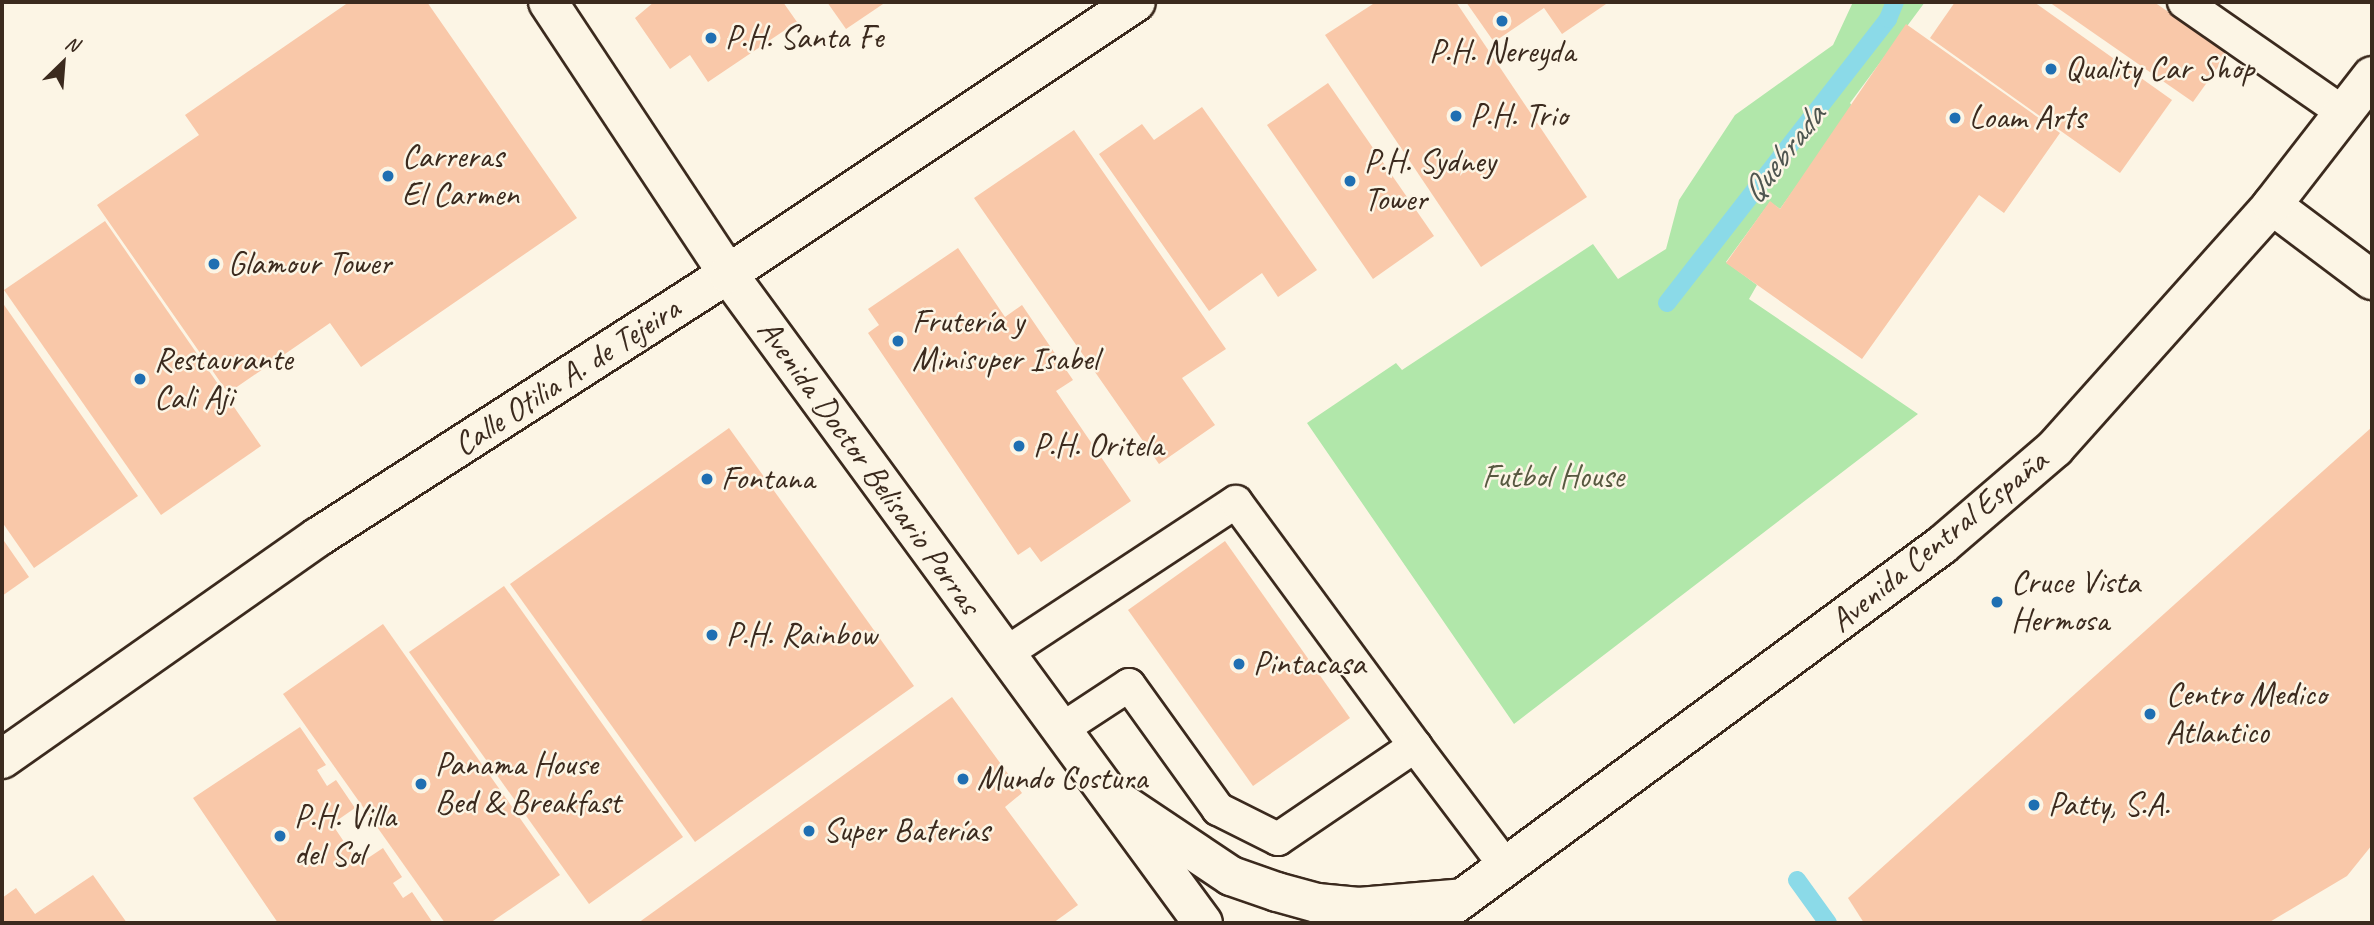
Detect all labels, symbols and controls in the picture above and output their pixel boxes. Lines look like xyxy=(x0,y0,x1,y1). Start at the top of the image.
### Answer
marker: P.H. Nereyda xyxy=(1494,13,1510,29)
place label: P.H. Santa Fe xyxy=(725,18,882,58)
north arrow xyxy=(28,28,98,98)
marker: P.H. Santa Fe xyxy=(703,30,719,46)
text: N xyxy=(61,31,82,57)
place label: P.H. Nereyda xyxy=(1429,32,1575,72)
place label: Quality Car Shop xyxy=(2065,49,2255,89)
marker: Quality Car Shop xyxy=(2043,61,2059,77)
place label: P.H. Trio xyxy=(1470,96,1567,136)
water label: Quebrada xyxy=(1732,97,1834,211)
place label: Loam Arts xyxy=(1969,98,2085,138)
marker: P.H. Trio xyxy=(1448,108,1464,124)
marker: Loam Arts xyxy=(1947,110,1963,126)
place label: Carreras El Carmen xyxy=(402,137,521,215)
place label: P.H. Sydney Tower xyxy=(1364,142,1496,220)
marker: Carreras El Carmen xyxy=(380,168,396,184)
marker: P.H. Sydney Tower xyxy=(1342,173,1358,189)
place label: Glamour Tower xyxy=(228,244,391,284)
marker: Glamour Tower xyxy=(206,256,222,272)
street label: Calle Otilia A. de Tejeira xyxy=(446,289,688,465)
place label: Frutería y Minisuper Isabel xyxy=(912,302,1099,380)
street label: Avenida Doctor Belisario Porras xyxy=(749,312,989,622)
marker: Frutería y Minisuper Isabel xyxy=(890,333,906,349)
place label: Restaurante Cali Aji xyxy=(154,340,293,418)
marker: Restaurante Cali Aji xyxy=(132,371,148,387)
place label: P.H. Oritela xyxy=(1033,426,1163,466)
marker: P.H. Oritela xyxy=(1011,438,1027,454)
street label: Avenida Central España xyxy=(1822,441,2056,641)
park label: Futbol House xyxy=(1482,457,1624,497)
place label: Fontana xyxy=(721,459,814,499)
marker: Fontana xyxy=(699,471,715,487)
place label: Cruce Vista Hermosa xyxy=(2011,563,2139,641)
marker: Cruce Vista Hermosa xyxy=(1989,594,2005,610)
place label: P.H. Rainbow xyxy=(726,615,877,655)
marker: P.H. Rainbow xyxy=(704,627,720,643)
place label: Pintacasa xyxy=(1253,644,1365,684)
marker: Pintacasa xyxy=(1231,656,1247,672)
place label: Centro Medico Atlantico xyxy=(2166,675,2326,753)
marker: Centro Medico Atlantico xyxy=(2140,704,2160,724)
place label: Panama House Bed & Breakfast xyxy=(435,745,621,823)
place label: Mundo Costura xyxy=(977,759,1147,799)
marker: Mundo Costura xyxy=(955,771,971,787)
marker: Panama House Bed & Breakfast xyxy=(413,776,429,792)
place label: Patty, S.A. xyxy=(2048,785,2170,825)
place label: P.H. Villa del Sol xyxy=(294,797,396,875)
marker: Patty, S.A. xyxy=(2026,797,2042,813)
place label: Super Baterías xyxy=(823,811,991,851)
marker: Super Baterías xyxy=(801,823,817,839)
marker: P.H. Villa del Sol xyxy=(272,828,288,844)

